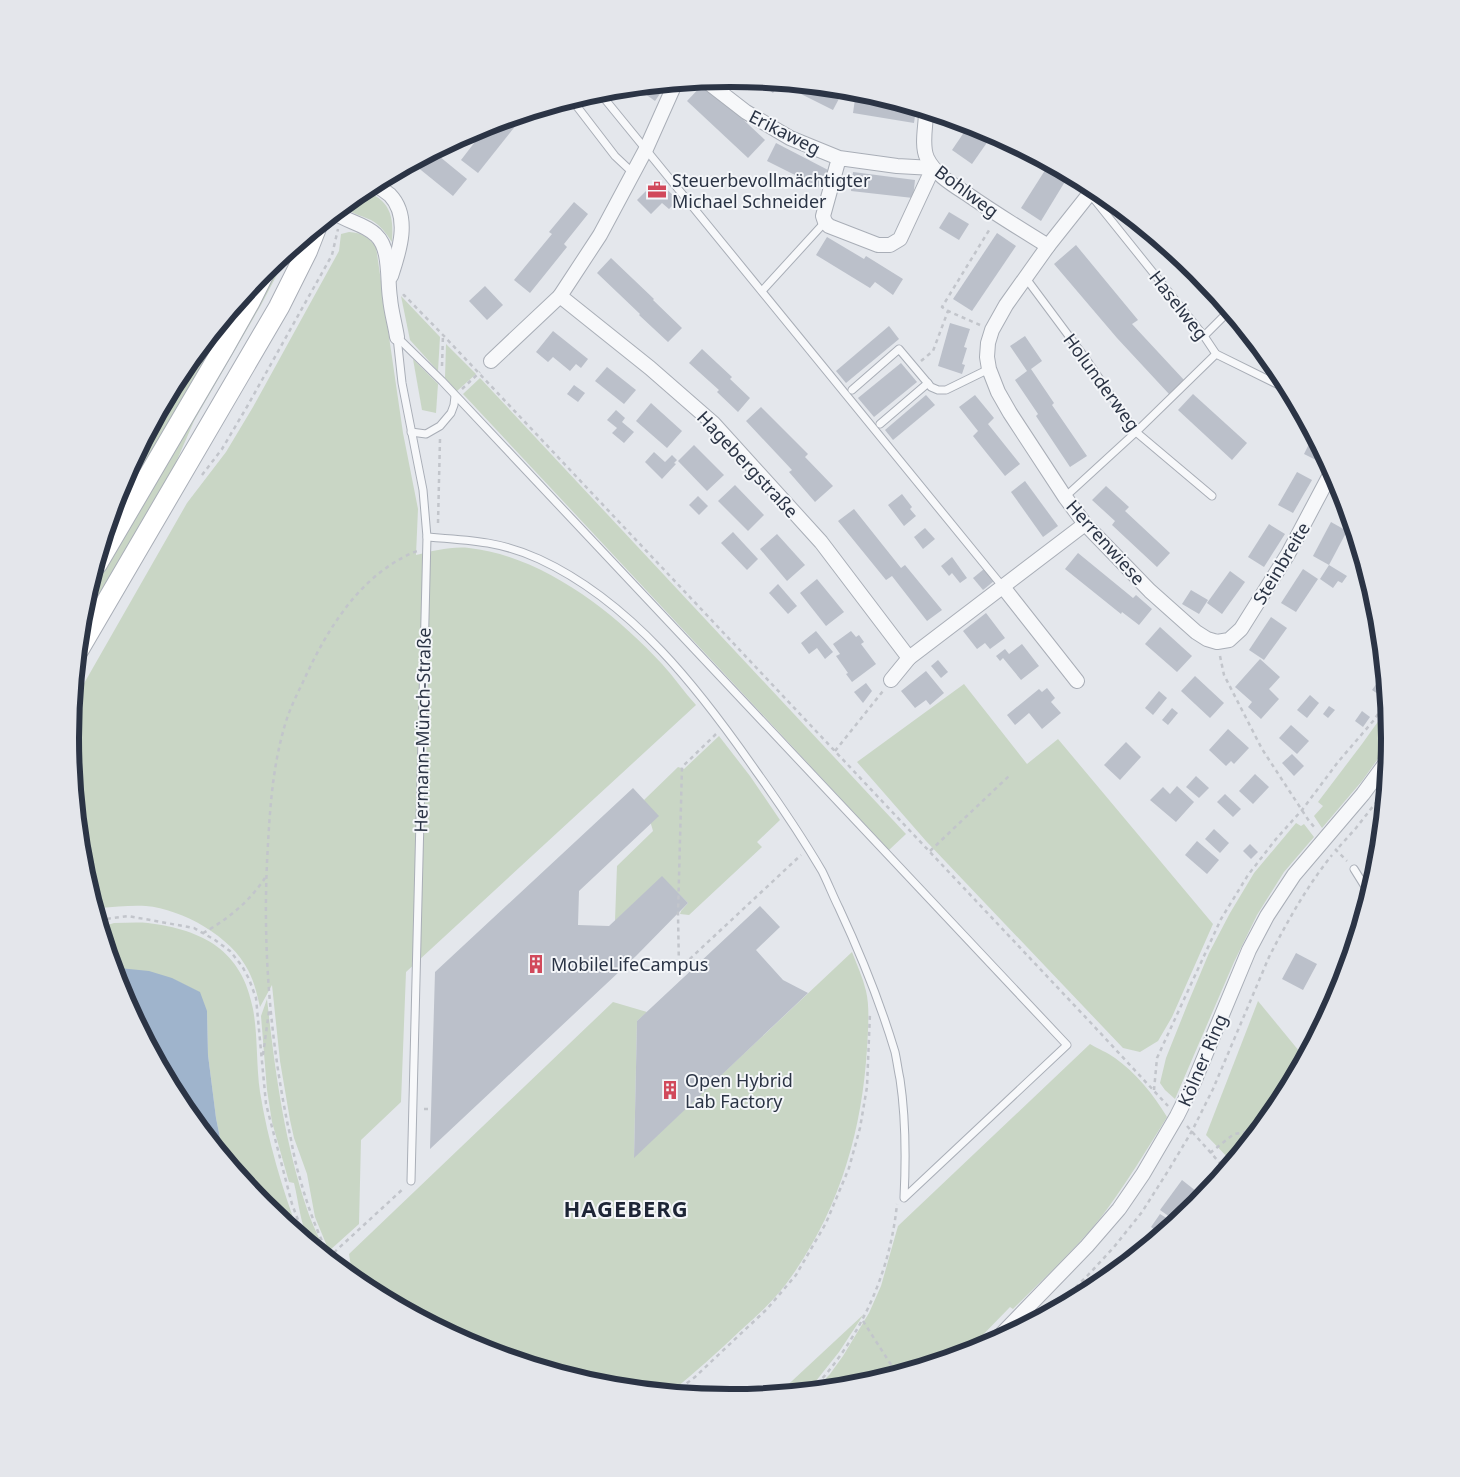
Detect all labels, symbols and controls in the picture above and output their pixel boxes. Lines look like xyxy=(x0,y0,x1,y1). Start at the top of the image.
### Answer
street label: Erikaweg xyxy=(745,104,825,160)
street label: Bohlweg xyxy=(930,159,1004,223)
place label: Steuerbevollmächtigter Michael Schneider xyxy=(672,168,871,213)
office icon: Steuerbevollmächtigter Michael Schneider xyxy=(646,179,668,201)
street label: Haselweg xyxy=(1144,265,1214,345)
street label: Holunderweg xyxy=(1058,328,1146,436)
street label: Hagebergstraße xyxy=(692,405,804,523)
street label: Herrenwiese xyxy=(1061,494,1151,590)
street label: Steinbreite xyxy=(1247,517,1315,609)
street label: Hermann-Münch-Straße xyxy=(408,627,436,833)
place label: MobileLifeCampus xyxy=(551,952,708,976)
building icon: MobileLifeCampus xyxy=(525,953,547,975)
street label: Kölner Ring xyxy=(1172,1010,1232,1110)
place label: Open Hybrid Lab Factory xyxy=(685,1068,793,1113)
building icon: Open Hybrid Lab Factory xyxy=(659,1079,681,1101)
district label: HAGEBERG xyxy=(563,1193,689,1223)

